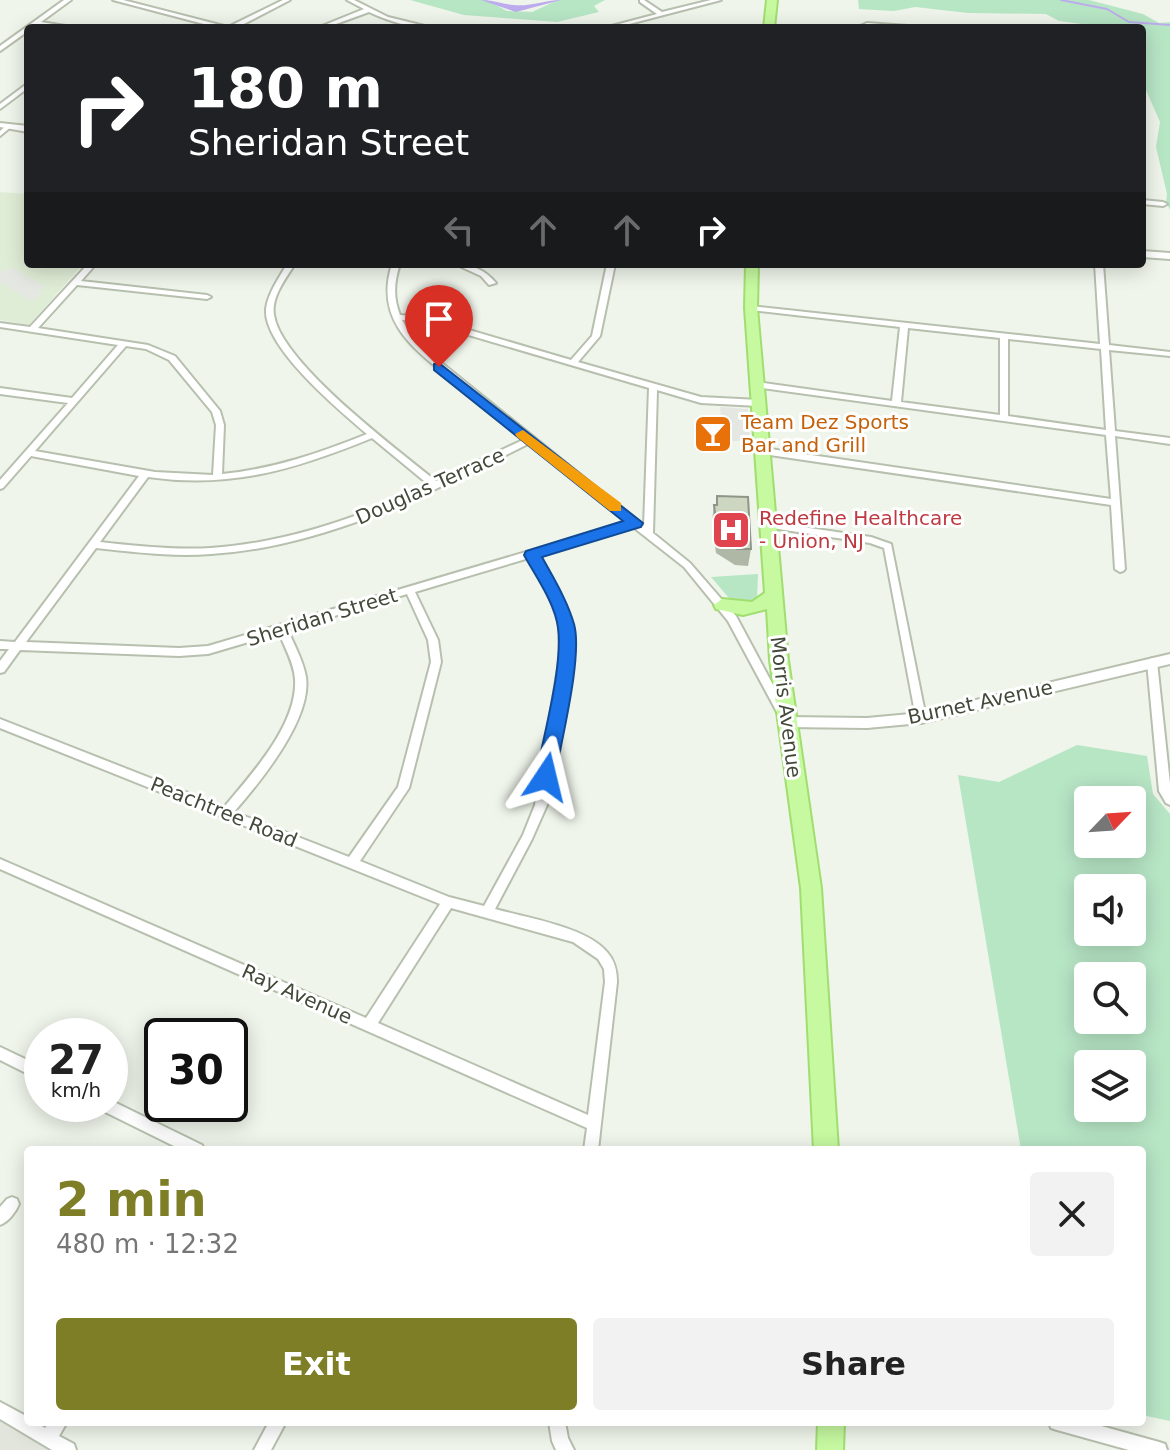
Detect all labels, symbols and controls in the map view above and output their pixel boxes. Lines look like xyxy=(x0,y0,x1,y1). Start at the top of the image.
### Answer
text: 180 m xyxy=(188,55,383,120)
icon: right xyxy=(56,56,160,160)
text: Sheridan Street xyxy=(188,122,469,163)
icon: left xyxy=(437,208,481,252)
icon: ahead xyxy=(521,208,565,252)
icon: ahead xyxy=(605,208,649,252)
icon: right xyxy=(689,208,733,252)
pin xyxy=(405,285,473,367)
icon: arrive xyxy=(417,297,461,341)
place label: Team Dez Sports Bar and Grill xyxy=(740,410,909,457)
bar icon: Team Dez Sports Bar and Grill xyxy=(692,413,734,455)
street label: Douglas Terrace xyxy=(352,442,508,530)
place label: Redefine Healthcare - Union, NJ xyxy=(759,506,962,553)
hospital icon: Redefine Healthcare - Union, NJ xyxy=(710,509,752,551)
street label: Sheridan Street xyxy=(244,583,400,651)
street label: Morris Avenue xyxy=(765,635,807,779)
street label: Burnet Avenue xyxy=(905,675,1055,729)
position arrow xyxy=(504,735,588,819)
street label: Peachtree Road xyxy=(147,772,301,852)
north arrow xyxy=(1074,786,1146,858)
map controls xyxy=(1074,786,1146,1122)
button: sound xyxy=(1074,874,1146,946)
street label: Ray Avenue xyxy=(238,959,356,1029)
button: search xyxy=(1074,962,1146,1034)
speed limit sign: 30 xyxy=(144,1018,248,1122)
text: 27 xyxy=(48,1037,104,1083)
button: layers xyxy=(1074,1050,1146,1122)
text: km/h xyxy=(51,1078,101,1102)
text: 2 min xyxy=(56,1171,207,1227)
button: close xyxy=(1030,1172,1114,1256)
text: 480 m · 12:32 xyxy=(56,1229,239,1259)
button: Exit xyxy=(56,1318,577,1410)
button: Share xyxy=(593,1318,1114,1410)

